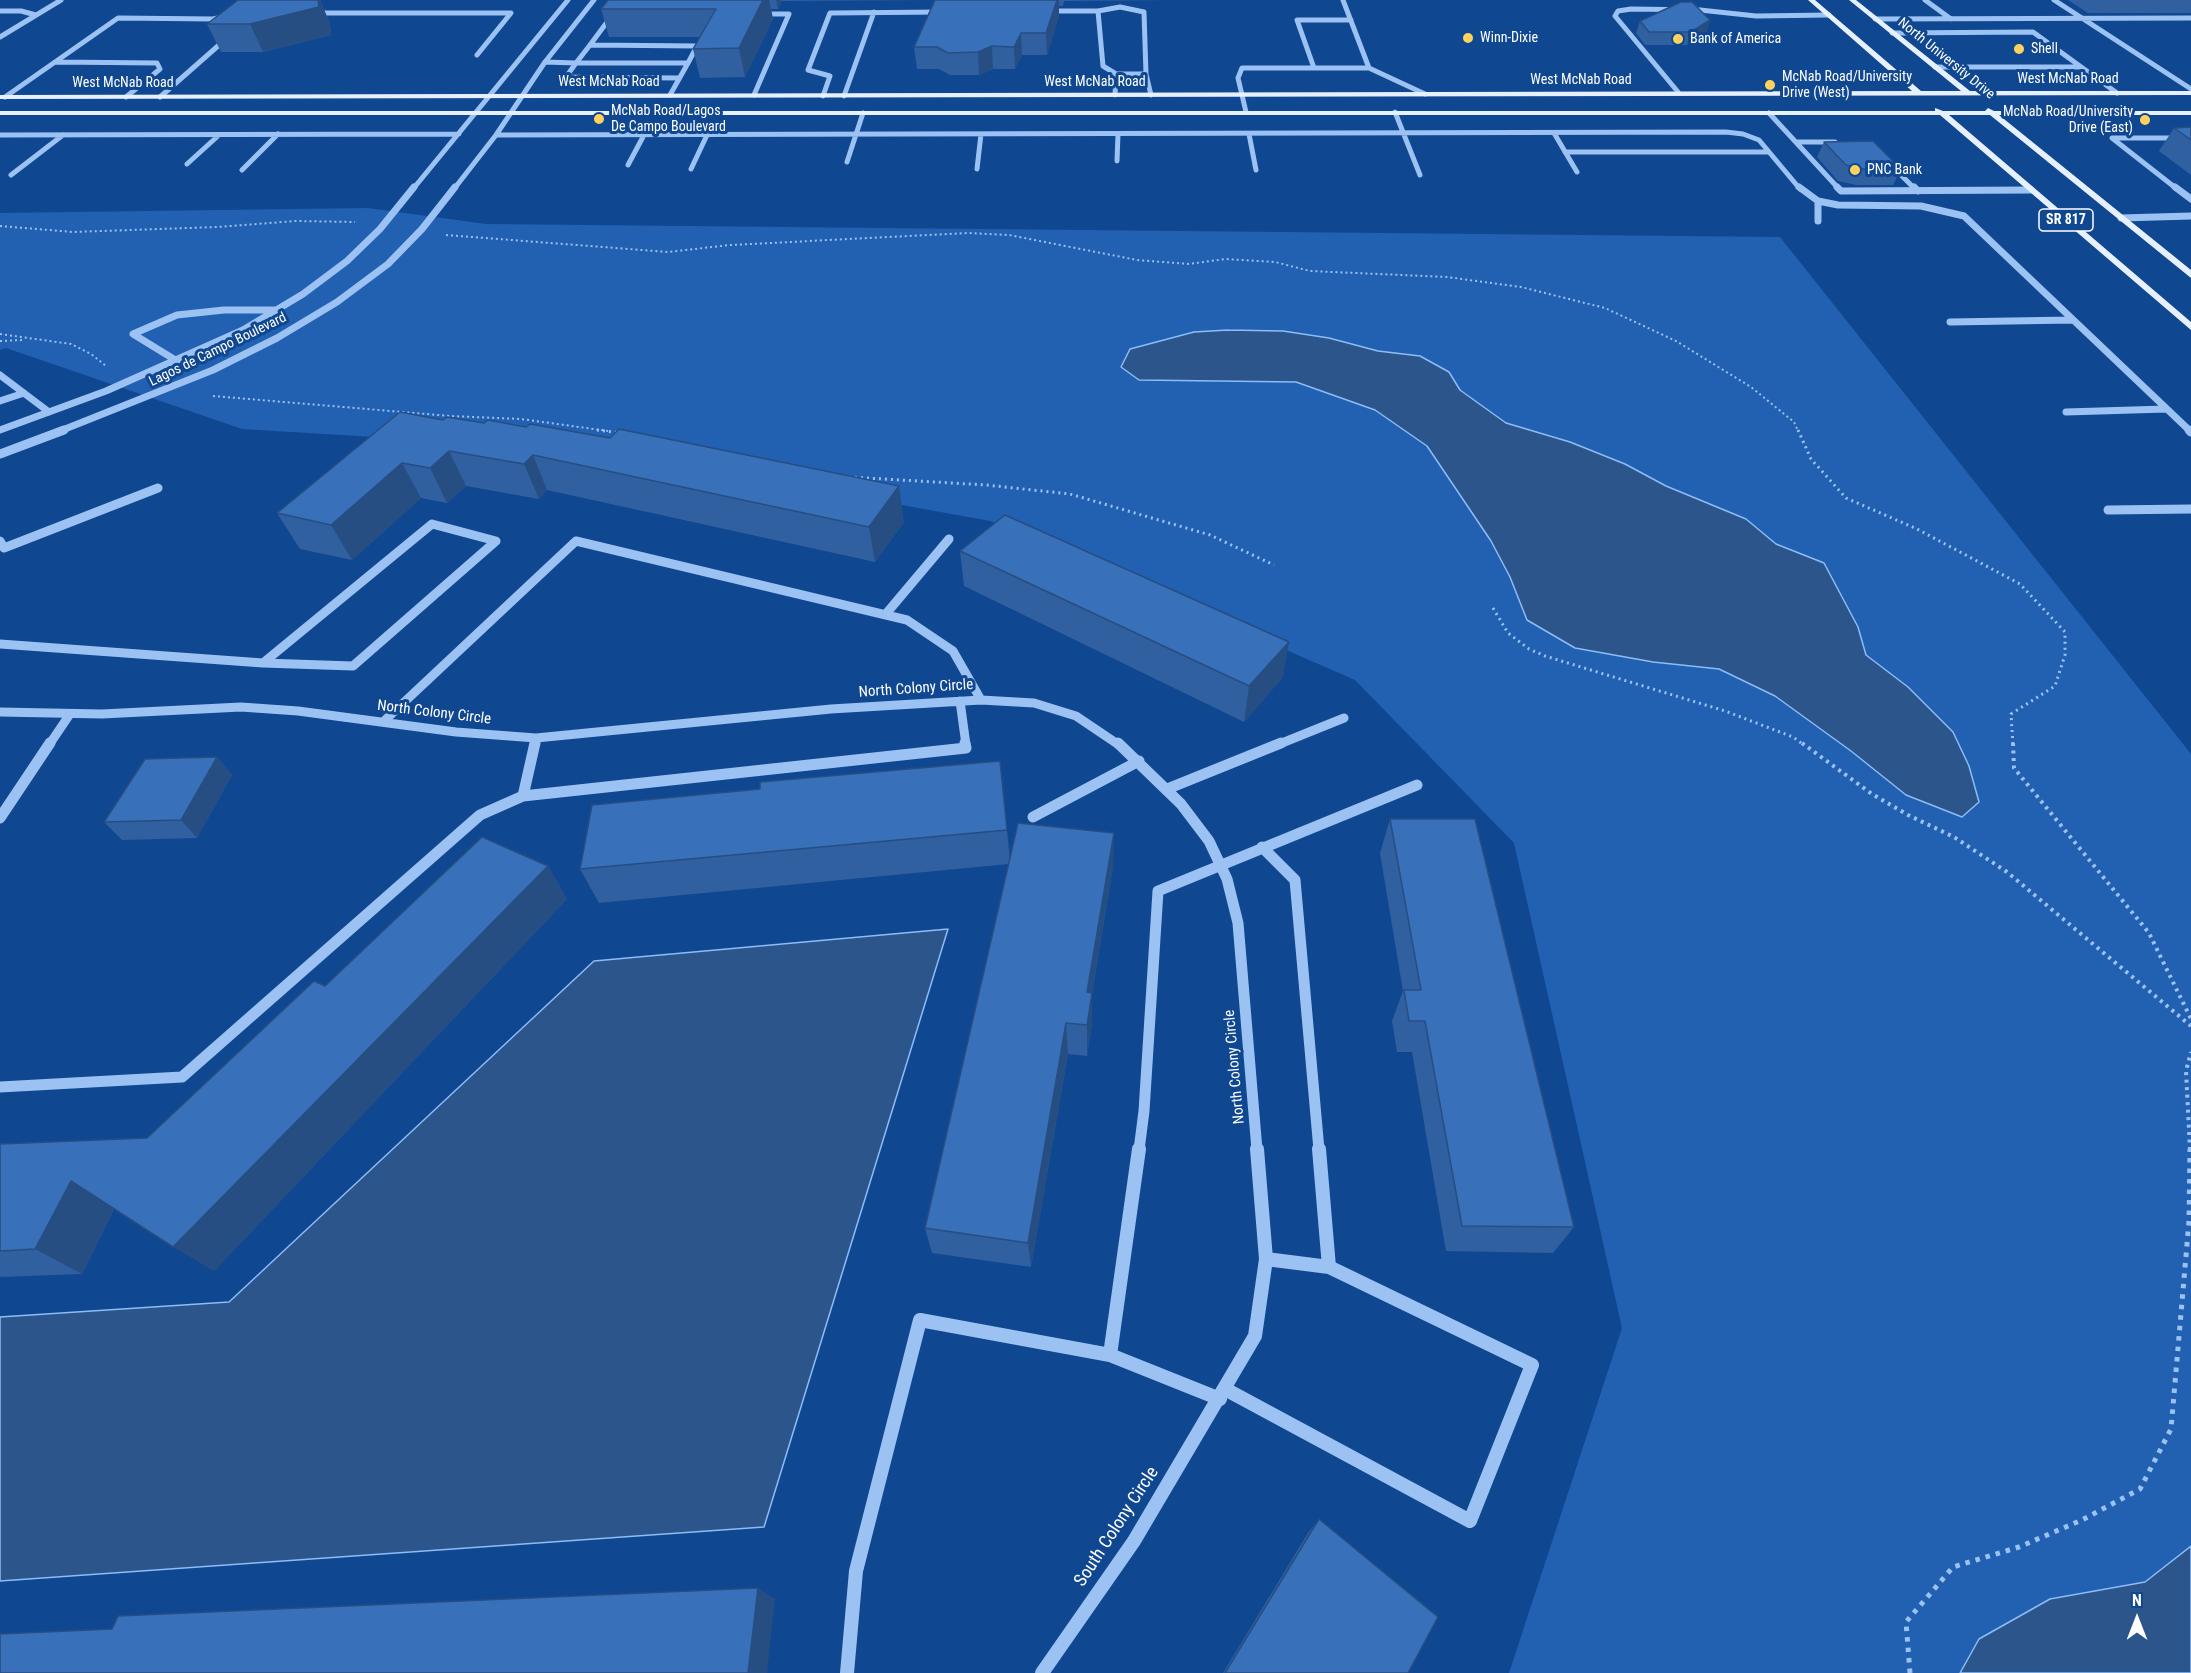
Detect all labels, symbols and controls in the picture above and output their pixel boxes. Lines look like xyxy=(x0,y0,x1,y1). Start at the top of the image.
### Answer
street label: North University Drive xyxy=(1894,15,1998,103)
place label: Winn-Dixie xyxy=(1480,30,1538,46)
marker: Winn-Dixie xyxy=(1461,31,1475,45)
place label: Bank of America xyxy=(1690,31,1781,47)
marker: Bank of America xyxy=(1671,32,1685,46)
place label: Shell xyxy=(2031,41,2058,57)
marker: Shell xyxy=(2012,42,2026,56)
place label: McNab Road/University Drive (West) xyxy=(1782,69,1912,102)
street label: West McNab Road xyxy=(2017,71,2119,87)
street label: West McNab Road xyxy=(1530,72,1632,88)
street label: West McNab Road xyxy=(558,74,660,90)
street label: West McNab Road xyxy=(1044,74,1146,90)
street label: West McNab Road xyxy=(72,75,174,91)
marker: McNab Road/University Drive (West) xyxy=(1763,78,1777,92)
place label: McNab Road/Lagos De Campo Boulevard xyxy=(611,103,726,136)
place label: McNab Road/University Drive (East) xyxy=(2003,104,2133,136)
marker: McNab Road/Lagos De Campo Boulevard xyxy=(592,112,606,126)
marker: McNab Road/University Drive (East) xyxy=(2138,113,2152,127)
place label: PNC Bank xyxy=(1867,162,1922,178)
marker: PNC Bank xyxy=(1848,163,1862,177)
road number: SR 817 xyxy=(2039,209,2093,231)
street label: Lagos de Campo Boulevard xyxy=(147,309,289,391)
street label: North Colony Circle xyxy=(858,676,974,702)
street label: North Colony Circle xyxy=(376,697,492,729)
street label: North Colony Circle xyxy=(1221,1009,1249,1125)
street label: South Colony Circle xyxy=(1070,1463,1164,1591)
north arrow xyxy=(2107,1589,2167,1649)
text: N xyxy=(2132,1591,2142,1610)

